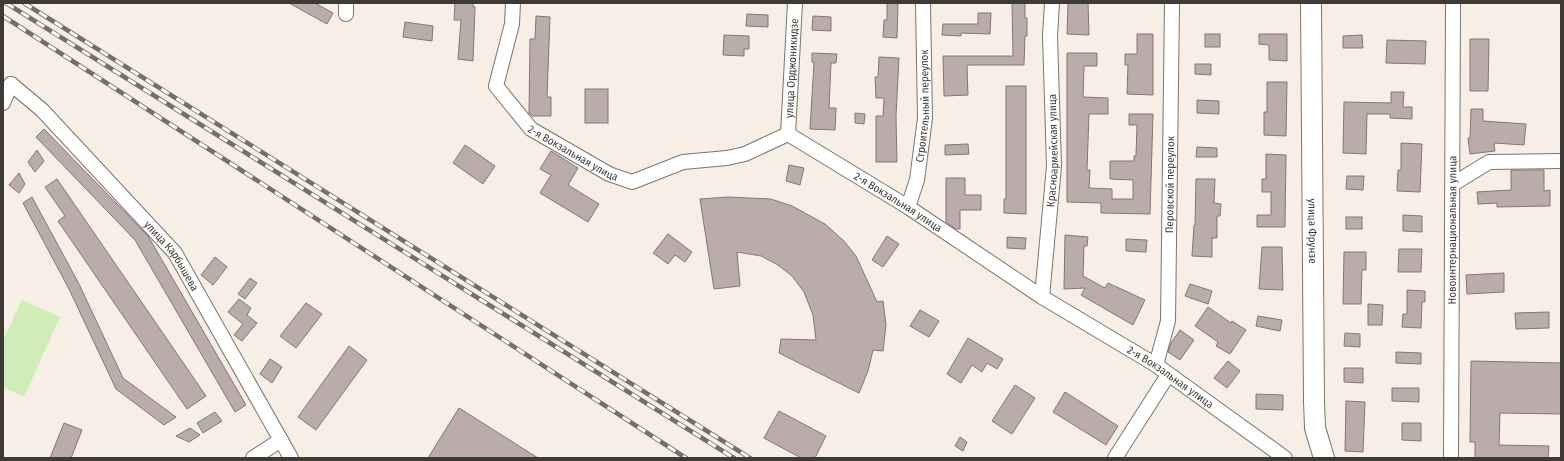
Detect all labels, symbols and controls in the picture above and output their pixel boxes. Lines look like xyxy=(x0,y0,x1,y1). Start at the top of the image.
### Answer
street label: улица Орджоникидзе xyxy=(783,18,801,118)
street label: Строительный переулок xyxy=(913,49,932,163)
street label: Красноармейская улица xyxy=(1044,94,1061,208)
street label: 2-я Вокзальная улица xyxy=(525,123,620,184)
street label: Перовской переулок xyxy=(1163,135,1177,233)
street label: Новоинтернациональная улица xyxy=(1446,156,1459,304)
street label: 2-я Вокзальная улица xyxy=(851,170,944,235)
street label: улица Фрунзе xyxy=(1305,198,1319,264)
street label: улица Карбышева xyxy=(141,218,201,293)
street label: 2-я Вокзальная улица xyxy=(1125,343,1216,411)

